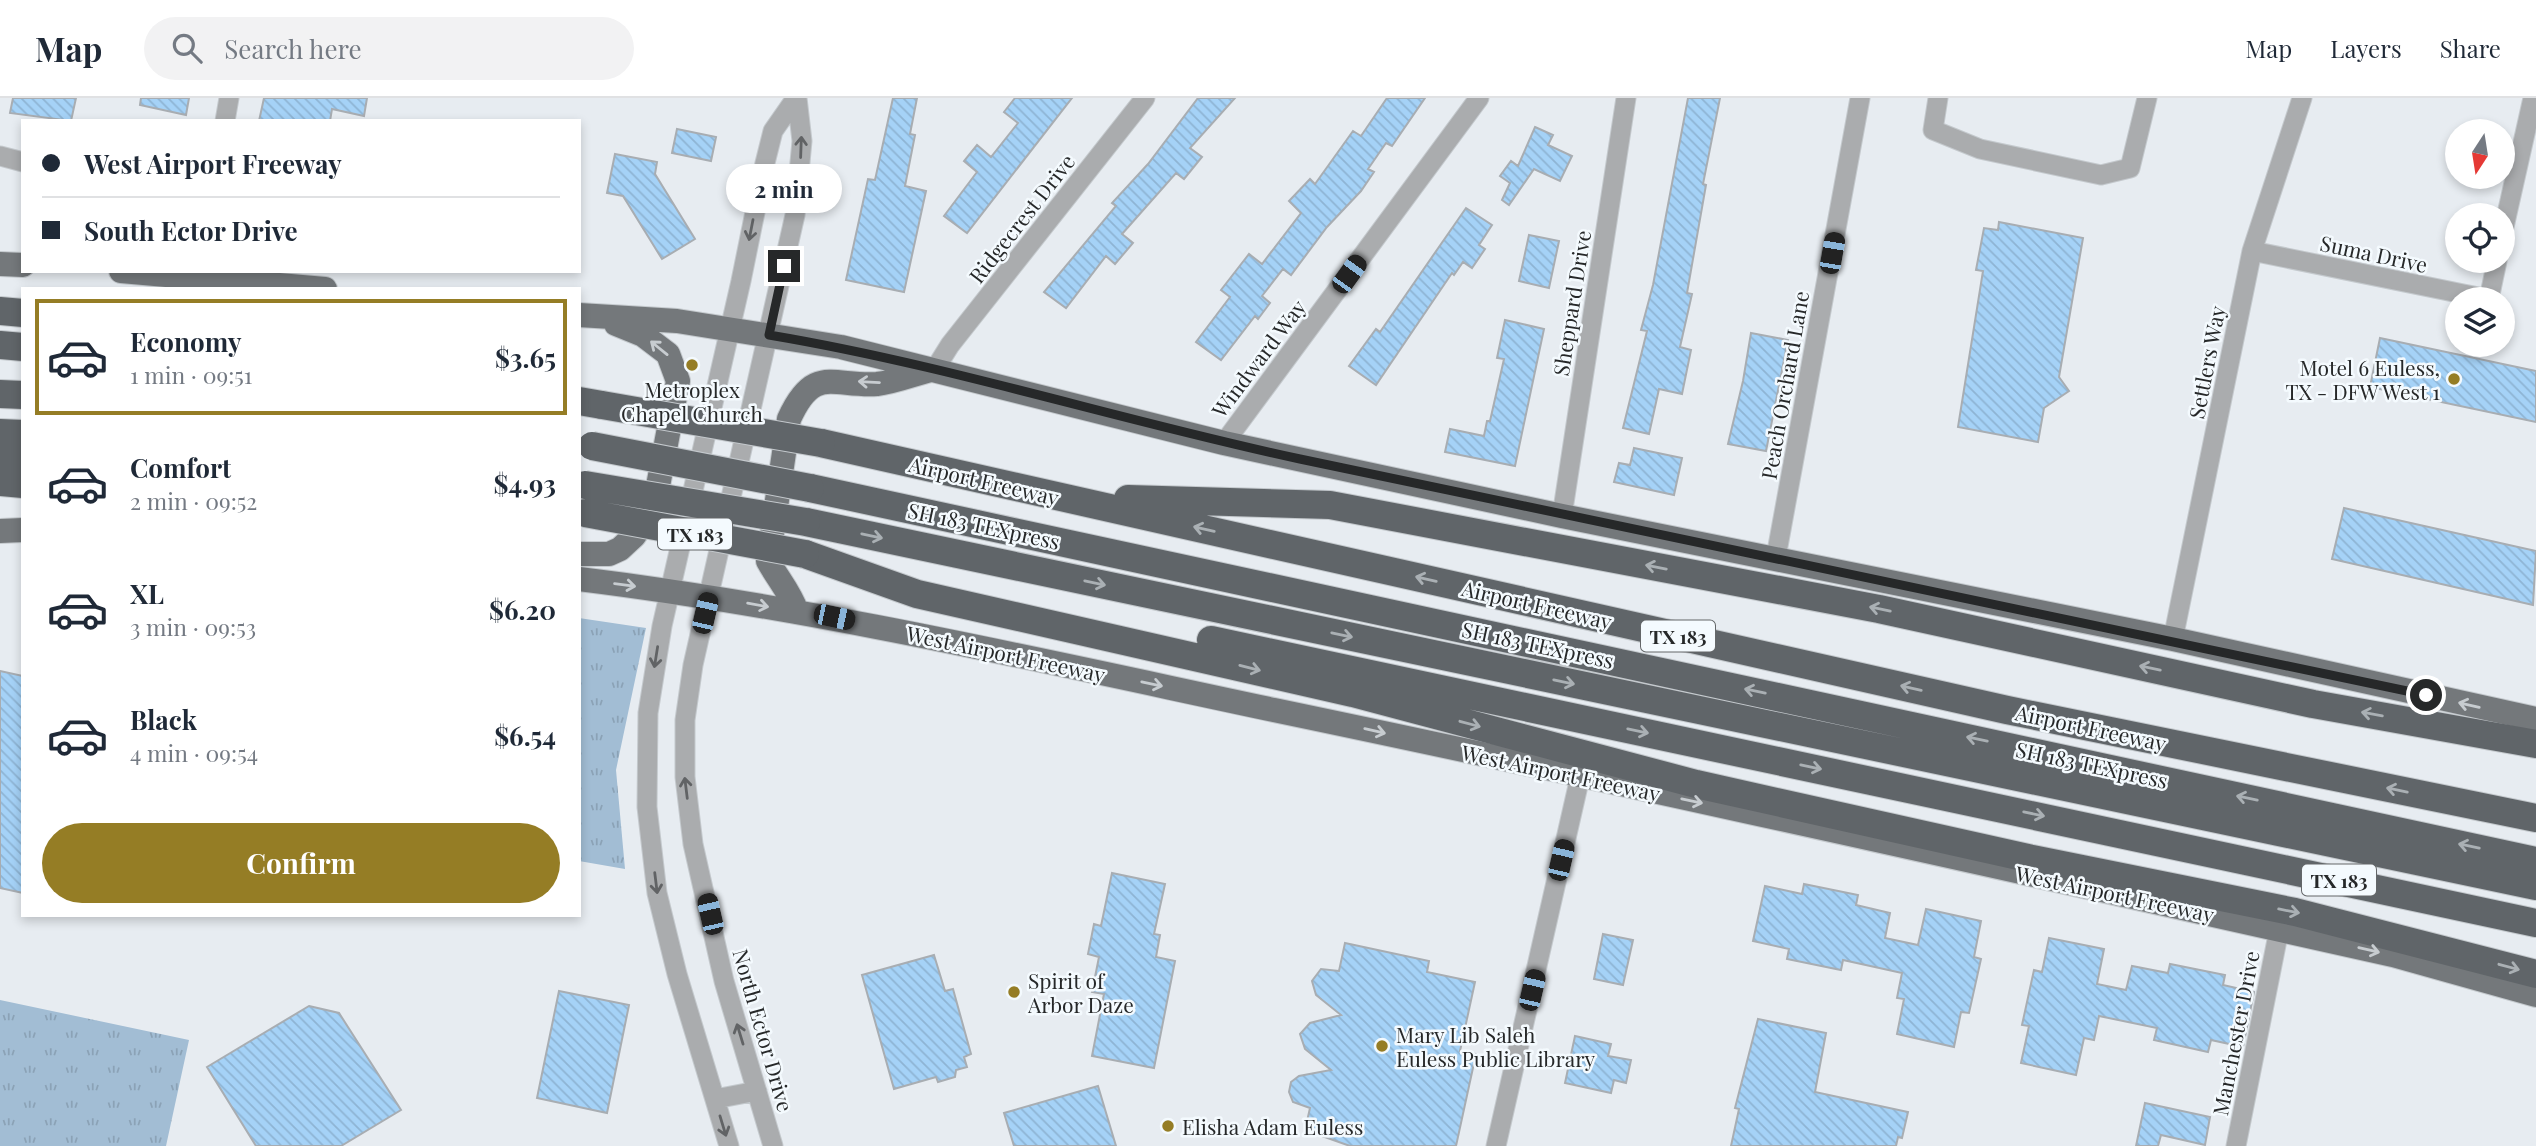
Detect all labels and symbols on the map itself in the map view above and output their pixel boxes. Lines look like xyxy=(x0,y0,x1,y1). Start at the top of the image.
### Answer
north arrow xyxy=(2445,119,2515,189)
one-way arrow xyxy=(795,136,808,159)
street label: Ridgecrest Drive xyxy=(962,148,1080,288)
callout: 2 min xyxy=(726,164,842,214)
one-way arrow xyxy=(744,218,758,241)
street label: Sheppard Drive xyxy=(1546,228,1596,378)
street label: Suma Drive xyxy=(2318,228,2430,278)
car xyxy=(1819,230,1846,276)
route end xyxy=(768,250,800,282)
car xyxy=(1329,251,1370,297)
street label: Peach Orchard Lane xyxy=(1754,289,1814,481)
street label: Windward Way xyxy=(1204,293,1312,423)
street label: Settlers Way xyxy=(2181,303,2231,421)
one-way arrow xyxy=(651,340,669,356)
place label: Motel 6 Euless, TX - DFW West 1 xyxy=(2286,353,2440,405)
marker: Metroplex Chapel Church xyxy=(684,357,700,373)
marker: Motel 6 Euless, TX - DFW West 1 xyxy=(2446,371,2462,387)
place label: Metroplex Chapel Church xyxy=(621,375,764,427)
one-way arrow xyxy=(858,376,881,389)
street label: Airport Freeway xyxy=(905,449,1062,511)
street label: SH 183 TEXpress xyxy=(905,495,1063,555)
road number: TX 183 xyxy=(658,518,732,550)
one-way arrow xyxy=(1193,522,1216,536)
one-way arrow xyxy=(860,530,883,544)
one-way arrow xyxy=(1645,560,1668,573)
one-way arrow xyxy=(1415,572,1438,586)
street label: Airport Freeway xyxy=(1458,573,1615,635)
one-way arrow xyxy=(1083,577,1106,591)
one-way arrow xyxy=(613,578,635,591)
car xyxy=(691,590,720,636)
one-way arrow xyxy=(746,598,769,612)
car xyxy=(812,602,857,632)
one-way arrow xyxy=(1869,602,1892,616)
street label: SH 183 TEXpress xyxy=(1459,614,1617,674)
street label: West Airport Freeway xyxy=(903,618,1108,688)
road number: TX 183 xyxy=(1641,621,1715,652)
one-way arrow xyxy=(1330,630,1352,643)
one-way arrow xyxy=(649,645,662,668)
one-way arrow xyxy=(2139,661,2162,674)
one-way arrow xyxy=(1238,662,1260,675)
one-way arrow xyxy=(1552,676,1575,689)
one-way arrow xyxy=(1140,678,1163,691)
route start xyxy=(2410,679,2442,711)
one-way arrow xyxy=(1900,681,1923,695)
one-way arrow xyxy=(1744,683,1767,697)
street label: Airport Freeway xyxy=(2012,697,2169,757)
one-way arrow xyxy=(2458,697,2481,711)
one-way arrow xyxy=(2361,707,2384,721)
one-way arrow xyxy=(1458,718,1481,731)
one-way arrow xyxy=(1626,724,1649,738)
one-way arrow xyxy=(1363,725,1385,738)
one-way arrow xyxy=(1966,732,1989,746)
street label: SH 183 TEXpress xyxy=(2013,734,2171,794)
street label: West Airport Freeway xyxy=(1458,737,1663,807)
one-way arrow xyxy=(1799,761,1822,775)
one-way arrow xyxy=(680,777,693,800)
one-way arrow xyxy=(2386,782,2409,796)
one-way arrow xyxy=(2236,791,2259,804)
one-way arrow xyxy=(1680,795,1703,808)
one-way arrow xyxy=(2022,808,2045,822)
car xyxy=(1547,837,1576,883)
one-way arrow xyxy=(2458,839,2481,853)
street label: West Airport Freeway xyxy=(2012,858,2217,928)
road number: TX 183 xyxy=(2302,864,2376,895)
one-way arrow xyxy=(650,871,663,894)
car xyxy=(696,891,725,937)
one-way arrow xyxy=(2277,905,2300,918)
one-way arrow xyxy=(2357,944,2380,957)
street label: North Ector Drive xyxy=(727,946,801,1114)
street label: Manchester Drive xyxy=(2205,948,2265,1118)
one-way arrow xyxy=(2497,961,2520,974)
place label: Spirit of Arbor Daze xyxy=(1027,966,1134,1018)
car xyxy=(1518,967,1547,1013)
marker: Spirit of Arbor Daze xyxy=(1006,984,1022,1000)
place label: Mary Lib Saleh Euless Public Library xyxy=(1396,1020,1596,1072)
one-way arrow xyxy=(732,1023,745,1045)
marker: Mary Lib Saleh Euless Public Library xyxy=(1374,1038,1390,1054)
place label: Elisha Adam Euless xyxy=(1182,1112,1363,1140)
one-way arrow xyxy=(717,1115,730,1137)
marker: Elisha Adam Euless xyxy=(1160,1118,1176,1134)

